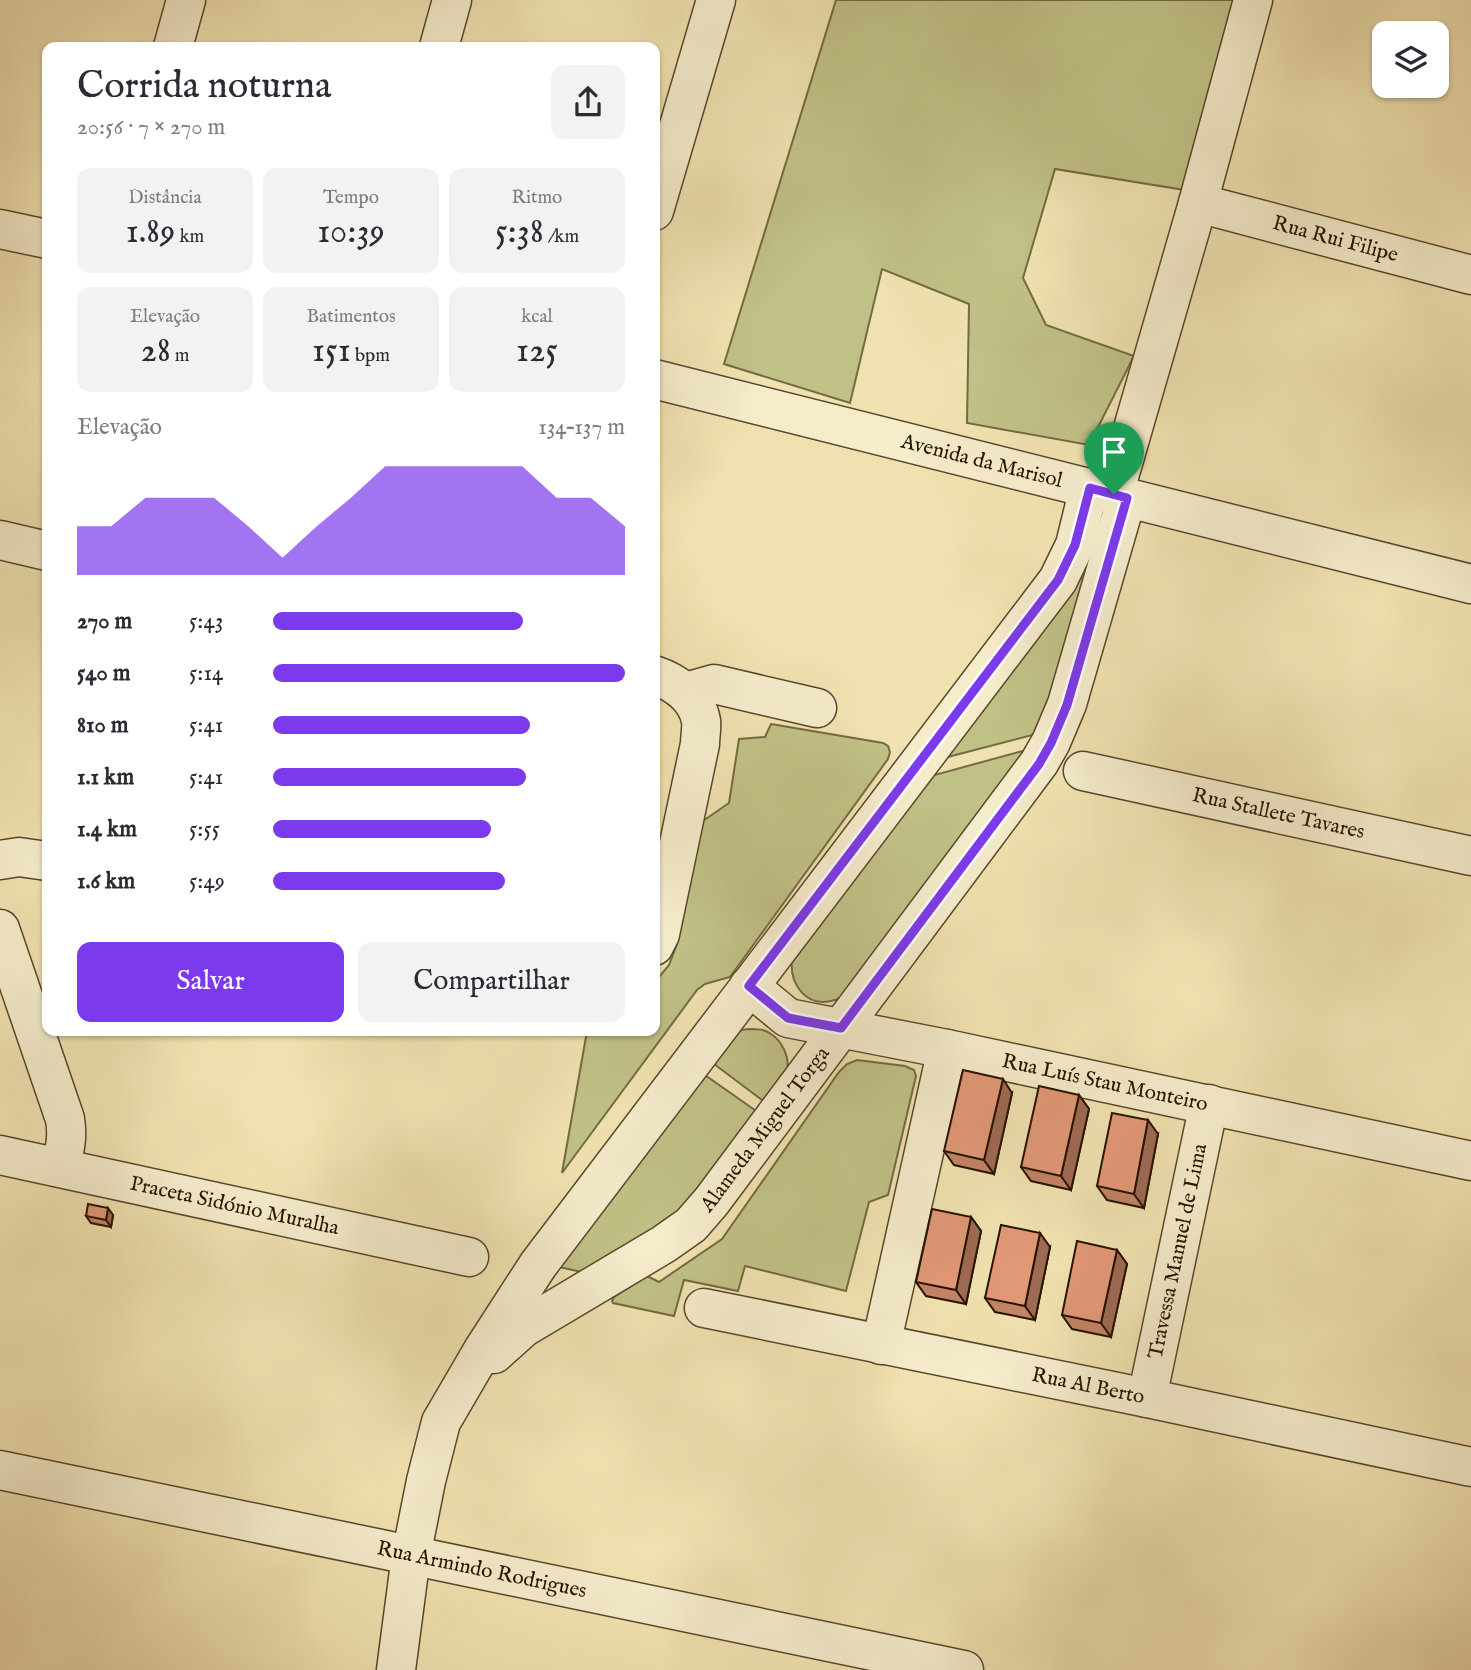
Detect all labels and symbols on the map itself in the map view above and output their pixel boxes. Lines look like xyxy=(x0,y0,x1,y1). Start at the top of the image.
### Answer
street label: Rua Rui Filipe xyxy=(1270,210,1401,269)
pin xyxy=(1084,422,1144,494)
street label: Avenida da Marisol xyxy=(897,428,1066,495)
street label: Rua Stallete Tavares xyxy=(1190,782,1367,846)
street label: Alameda Miguel Torga xyxy=(694,1041,836,1219)
street label: Rua Luís Stau Monteiro xyxy=(1000,1048,1210,1118)
street label: Travessa Manuel de Lima xyxy=(1142,1140,1214,1361)
street label: Praceta Sidónio Muralha xyxy=(128,1170,342,1242)
street label: Rua Al Berto xyxy=(1029,1361,1147,1411)
street label: Rua Armindo Rodrigues xyxy=(374,1535,589,1605)

